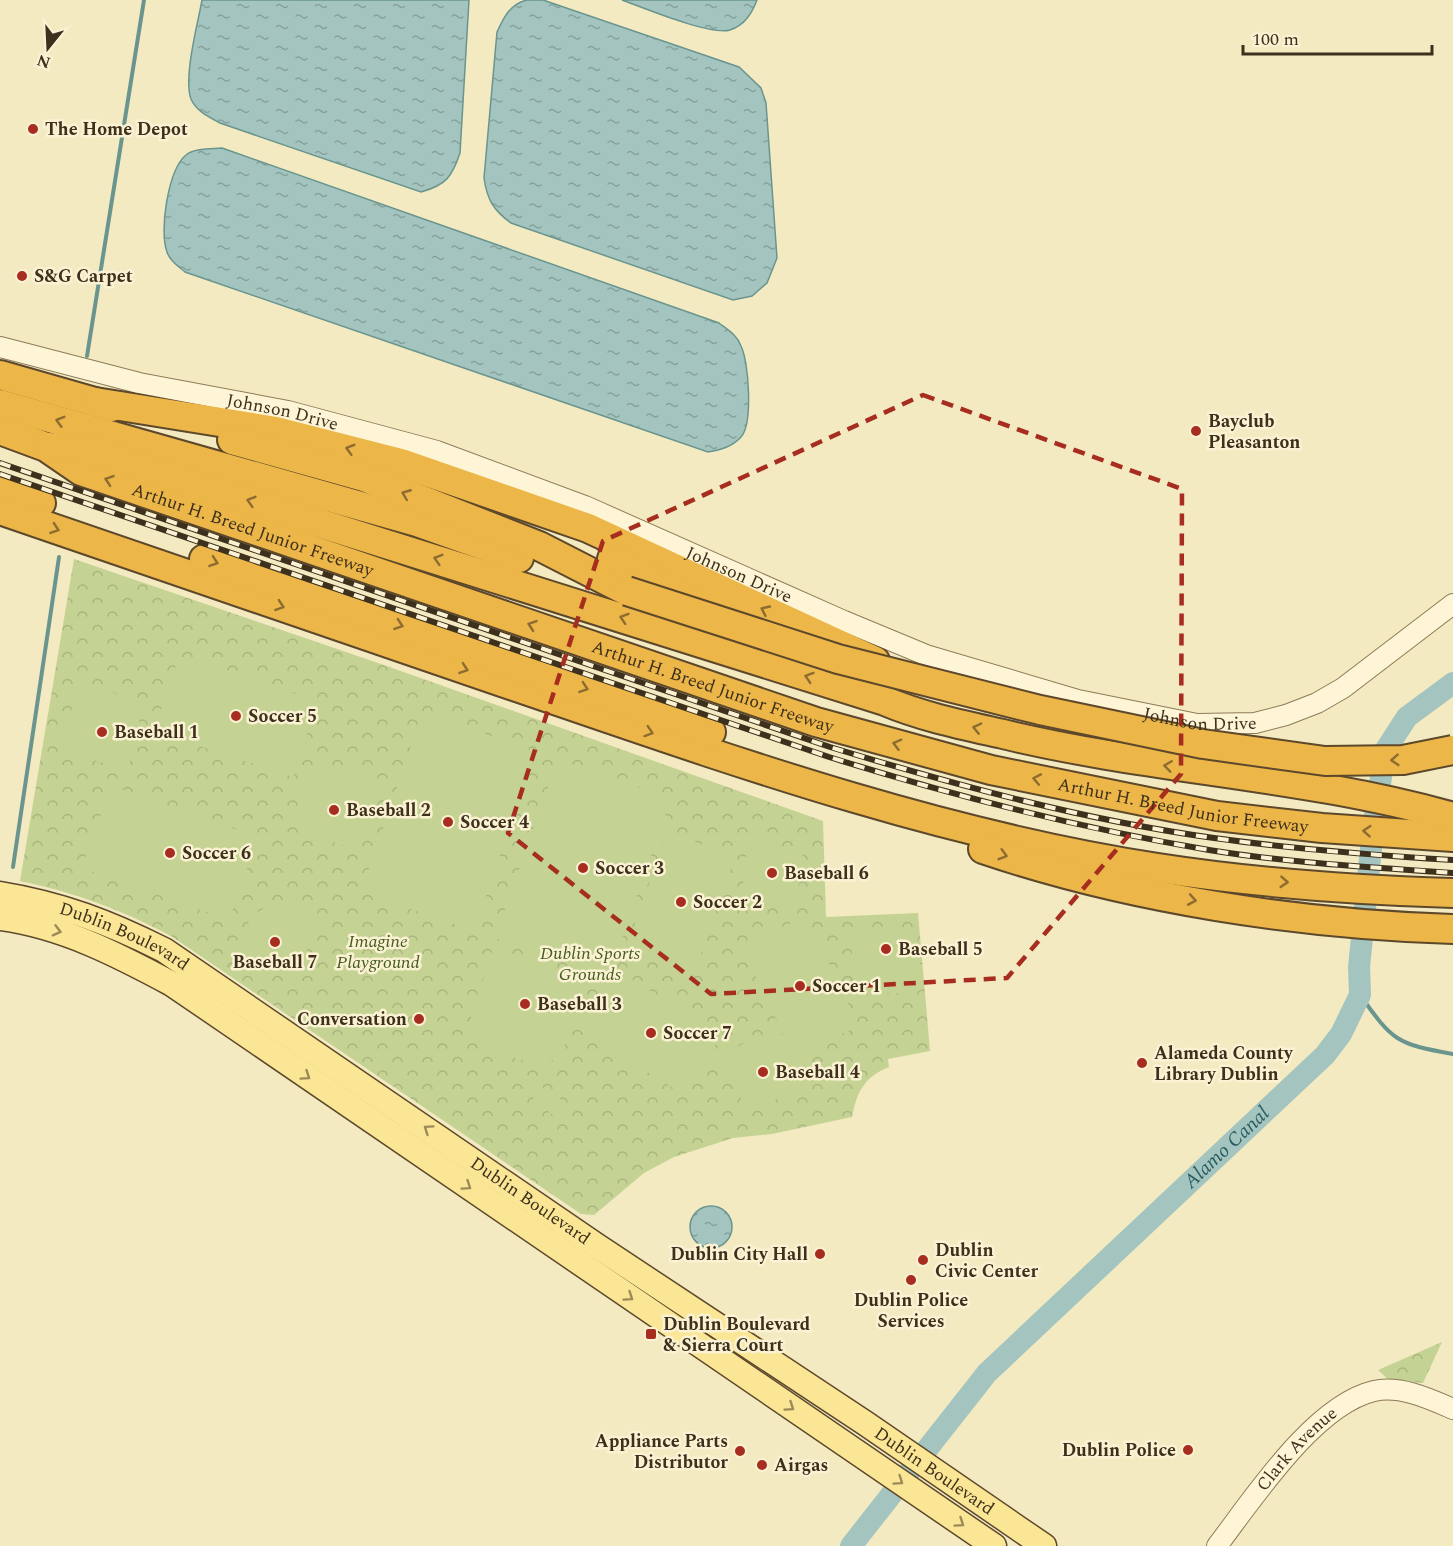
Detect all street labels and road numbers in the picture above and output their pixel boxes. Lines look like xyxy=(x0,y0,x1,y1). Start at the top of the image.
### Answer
street label: Johnson Drive xyxy=(224,386,342,437)
street label: Arthur H. Breed Junior Freeway xyxy=(128,476,379,584)
street label: Johnson Drive xyxy=(682,539,797,610)
street label: Arthur H. Breed Junior Freeway xyxy=(588,633,838,740)
street label: Johnson Drive xyxy=(1141,700,1257,737)
street label: Arthur H. Breed Junior Freeway xyxy=(1055,770,1311,840)
street label: Dublin Boulevard xyxy=(56,895,195,977)
street label: Dublin Boulevard xyxy=(465,1150,596,1251)
street label: Clark Avenue xyxy=(1249,1400,1343,1497)
street label: Dublin Boulevard xyxy=(869,1420,1000,1522)

